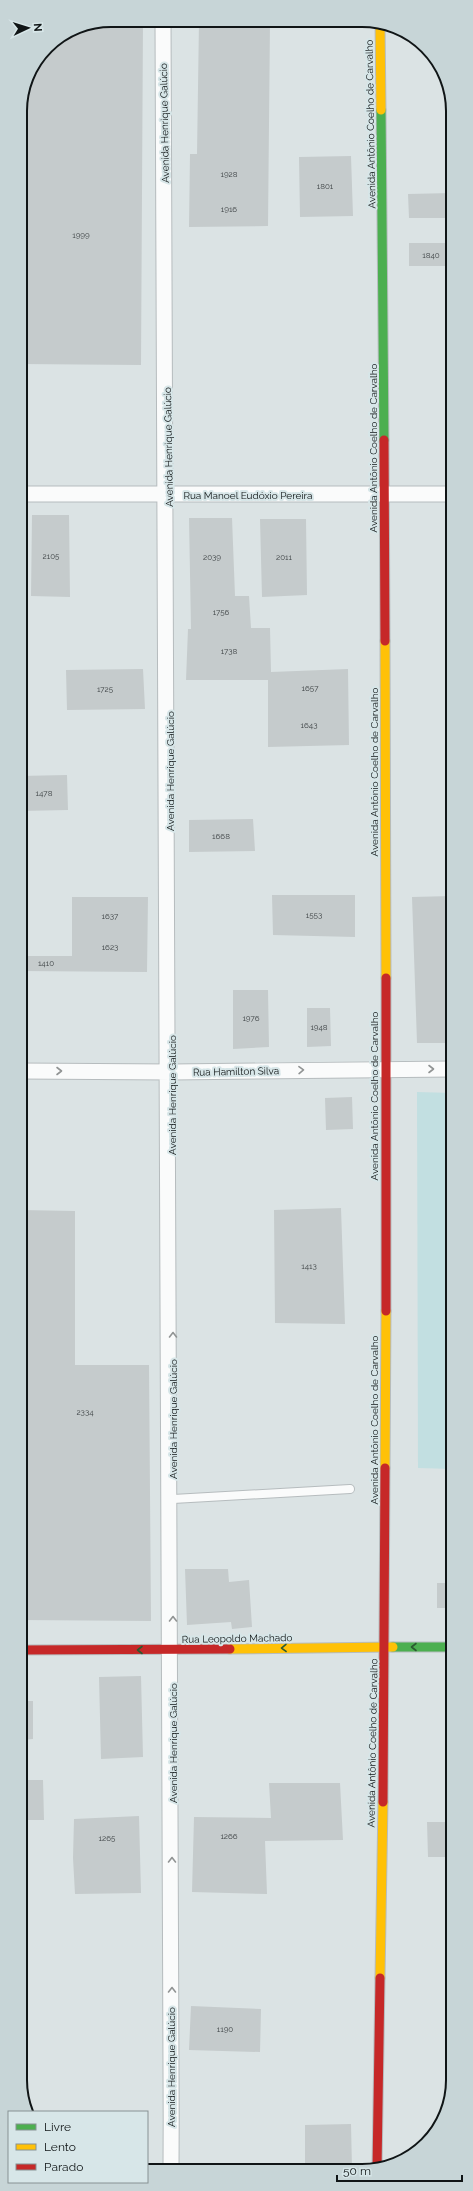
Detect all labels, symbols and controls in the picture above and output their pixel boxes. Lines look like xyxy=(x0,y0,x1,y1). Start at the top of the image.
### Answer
north arrow xyxy=(8,8,48,48)
text: N xyxy=(31,23,44,32)
street label: Avenida Antônio Coelho de Carvalho xyxy=(364,39,377,209)
street label: Avenida Henrique Galúcio xyxy=(158,63,171,183)
house number: 1928 xyxy=(220,169,238,179)
house number: 1801 xyxy=(317,181,334,191)
house number: 1916 xyxy=(221,204,237,214)
house number: 1999 xyxy=(72,230,90,240)
house number: 1840 xyxy=(422,250,440,260)
street label: Avenida Antônio Coelho de Carvalho xyxy=(368,363,379,532)
street label: Avenida Henrique Galúcio xyxy=(162,387,175,507)
street label: Rua Manoel Eudóxio Pereira xyxy=(183,490,313,501)
house number: 2105 xyxy=(43,551,60,561)
house number: 2039 xyxy=(203,552,221,562)
house number: 2011 xyxy=(276,552,293,562)
house number: 1756 xyxy=(213,607,230,617)
house number: 1738 xyxy=(221,646,238,656)
house number: 1657 xyxy=(302,683,319,693)
house number: 1725 xyxy=(97,684,114,694)
street label: Avenida Antônio Coelho de Carvalho xyxy=(369,687,380,856)
street label: Avenida Henrique Galúcio xyxy=(165,711,176,831)
house number: 1643 xyxy=(301,720,317,730)
house number: 1478 xyxy=(36,788,53,798)
house number: 1668 xyxy=(212,831,230,841)
house number: 1553 xyxy=(306,910,322,920)
house number: 1637 xyxy=(102,911,119,921)
house number: 1623 xyxy=(102,942,118,952)
house number: 1410 xyxy=(38,958,54,968)
street label: Avenida Antônio Coelho de Carvalho xyxy=(369,1011,380,1180)
house number: 1976 xyxy=(242,1013,260,1023)
house number: 1948 xyxy=(310,1022,328,1032)
street label: Avenida Henrique Galúcio xyxy=(167,1035,178,1155)
street label: Rua Hamilton Silva xyxy=(193,1065,279,1078)
one-way arrow xyxy=(428,1065,434,1073)
one-way arrow xyxy=(298,1066,304,1074)
one-way arrow xyxy=(56,1067,62,1075)
house number: 1413 xyxy=(301,1261,317,1271)
one-way arrow xyxy=(169,1332,177,1338)
street label: Avenida Antônio Coelho de Carvalho xyxy=(369,1335,380,1504)
street label: Avenida Henrique Galúcio xyxy=(168,1359,179,1479)
house number: 2334 xyxy=(76,1407,94,1417)
one-way arrow xyxy=(169,1616,177,1622)
street label: Rua Leopoldo Machado xyxy=(182,1632,292,1645)
one-way arrow xyxy=(411,1643,417,1651)
one-way arrow xyxy=(281,1644,287,1653)
one-way arrow xyxy=(137,1646,143,1654)
street label: Avenida Antônio Coelho de Carvalho xyxy=(366,1658,379,1828)
street label: Avenida Henrique Galúcio xyxy=(168,1683,179,1803)
house number: 1266 xyxy=(220,1831,238,1841)
house number: 1265 xyxy=(99,1833,116,1843)
one-way arrow xyxy=(168,1857,176,1863)
one-way arrow xyxy=(168,1987,176,1993)
street label: Avenida Henrique Galúcio xyxy=(166,2007,177,2127)
house number: 1190 xyxy=(217,2024,233,2034)
legend xyxy=(8,2111,148,2183)
text: Livre xyxy=(44,2120,71,2134)
text: Lento xyxy=(44,2140,76,2154)
scale bar xyxy=(337,2157,462,2183)
text: Parado xyxy=(44,2160,83,2174)
text: 50 m xyxy=(343,2164,371,2178)

